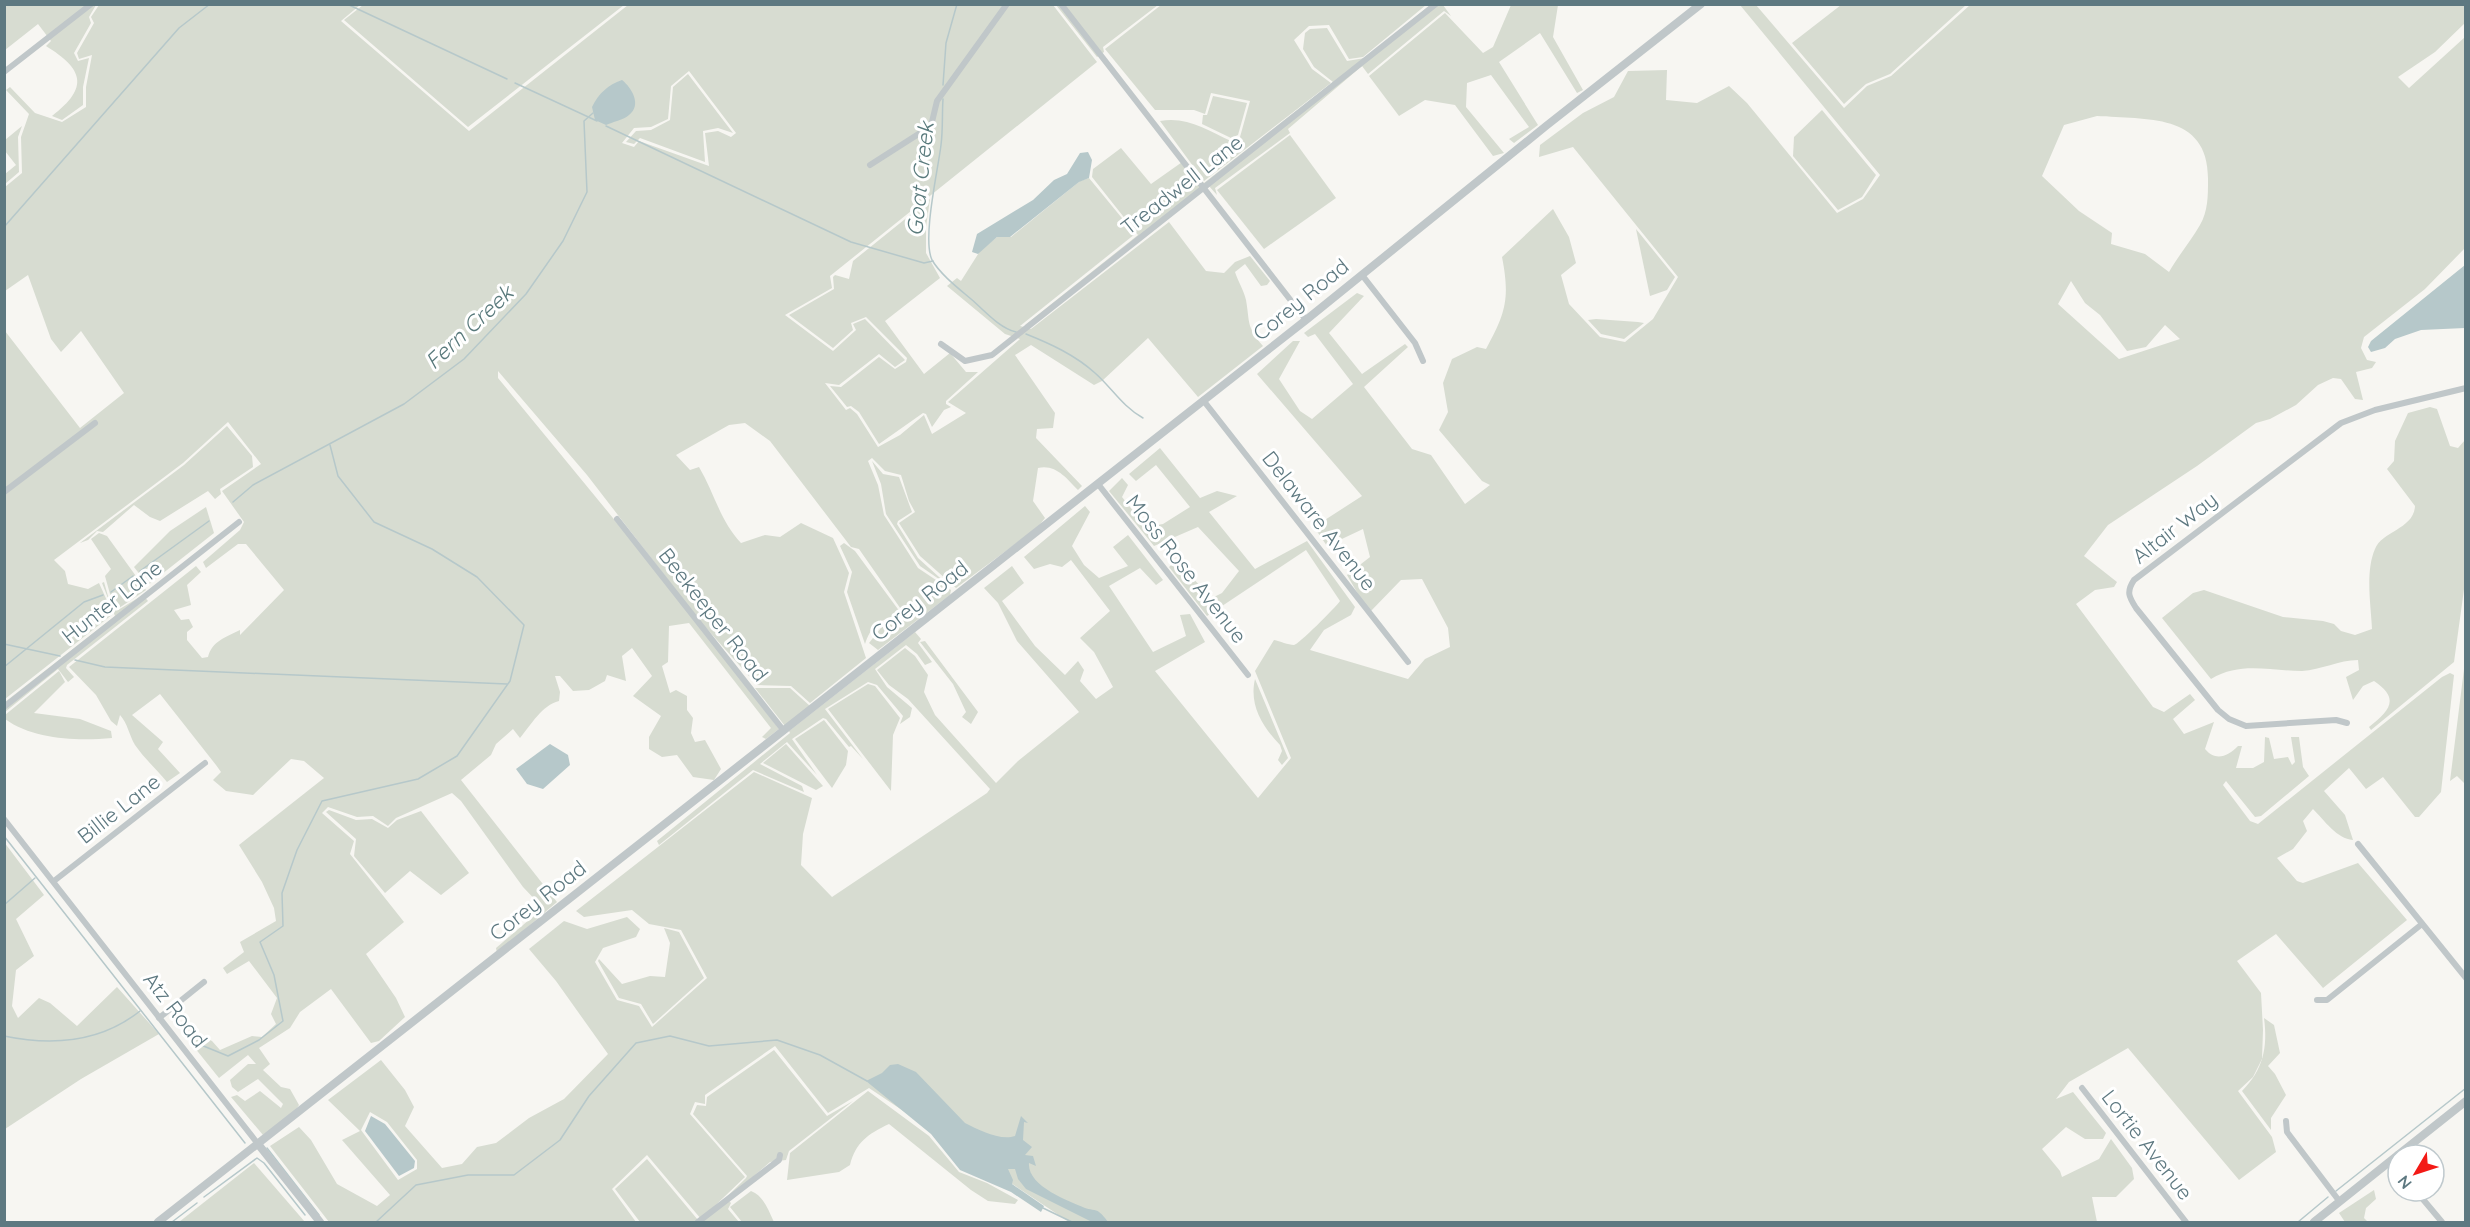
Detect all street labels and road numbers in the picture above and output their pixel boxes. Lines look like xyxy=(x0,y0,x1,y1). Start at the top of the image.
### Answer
street label: Treadwell Lane xyxy=(1115,129,1247,240)
street label: Corey Road xyxy=(1247,253,1353,346)
street label: Delaware Avenue xyxy=(1257,445,1382,595)
street label: Altair Way xyxy=(2126,486,2222,569)
street label: Moss Rose Avenue xyxy=(1121,489,1253,648)
street label: Beekeeper Road xyxy=(654,542,774,686)
street label: Hunter Lane xyxy=(56,554,167,648)
street label: Corey Road xyxy=(866,554,973,646)
street label: Billie Lane xyxy=(72,768,165,849)
street label: Corey Road xyxy=(484,854,591,946)
street label: Atz Road xyxy=(138,967,213,1052)
street label: Lortie Avenue xyxy=(2097,1084,2199,1205)

